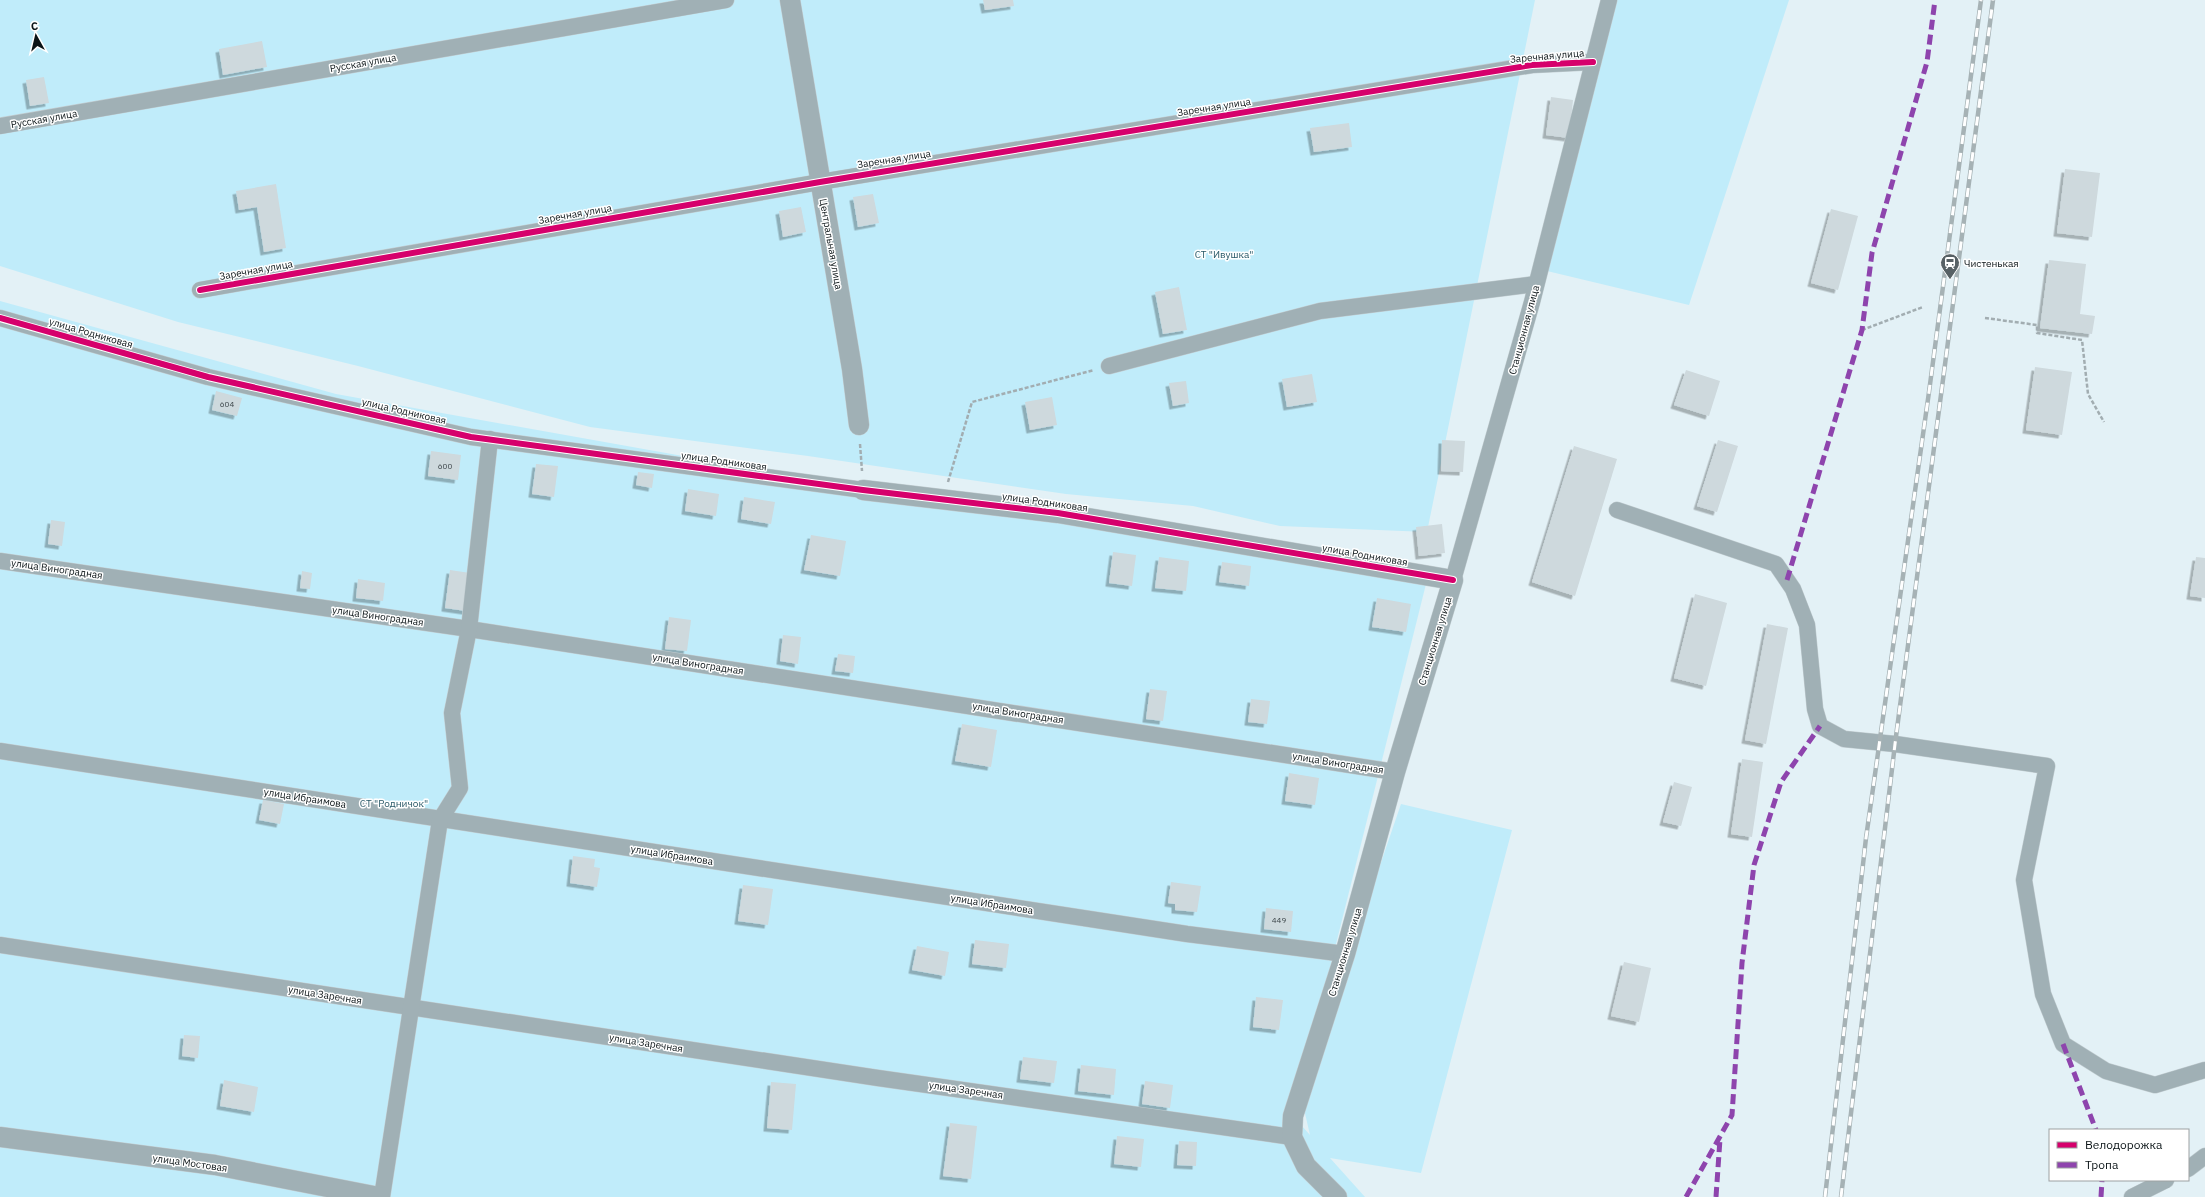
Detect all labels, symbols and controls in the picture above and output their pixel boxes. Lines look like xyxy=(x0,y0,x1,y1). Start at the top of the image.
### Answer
north arrow xyxy=(16,16,56,56)
text: С xyxy=(30,19,39,34)
street label: Заречная улица xyxy=(1509,46,1585,66)
street label: Русская улица xyxy=(329,51,398,75)
street label: Заречная улица xyxy=(1176,95,1252,119)
street label: Русская улица xyxy=(10,107,79,131)
street label: Заречная улица xyxy=(856,147,932,171)
street label: Центральная улица xyxy=(817,198,846,291)
street label: Заречная улица xyxy=(537,201,613,227)
park label: СТ "Ивушка" xyxy=(1195,248,1253,261)
station icon: Чистенькая xyxy=(1939,252,1961,280)
street label: Заречная улица xyxy=(218,257,294,283)
place label: Чистенькая xyxy=(1964,257,2019,270)
street label: Станционная улица xyxy=(1506,283,1542,376)
street label: улица Родниковая xyxy=(48,315,134,351)
street label: улица Родниковая xyxy=(360,395,448,427)
house number: 604 xyxy=(220,399,234,409)
street label: улица Родниковая xyxy=(680,449,768,473)
house number: 600 xyxy=(438,461,452,471)
street label: улица Родниковая xyxy=(1001,490,1089,514)
street label: улица Родниковая xyxy=(1321,541,1409,569)
street label: улица Виноградная xyxy=(10,556,104,582)
street label: Станционная улица xyxy=(1415,594,1455,687)
street label: улица Виноградная xyxy=(331,603,425,629)
street label: улица Виноградная xyxy=(651,650,745,678)
street label: улица Виноградная xyxy=(971,699,1065,727)
street label: улица Виноградная xyxy=(1291,749,1385,777)
street label: улица Ибраимова xyxy=(263,785,348,811)
park label: СТ "Родничок" xyxy=(360,797,428,810)
street label: улица Ибраимова xyxy=(630,842,715,868)
street label: улица Ибраимова xyxy=(950,891,1035,917)
street label: Станционная улица xyxy=(1325,905,1365,998)
house number: 449 xyxy=(1272,915,1286,925)
street label: улица Заречная xyxy=(287,983,363,1007)
street label: улица Заречная xyxy=(608,1031,684,1055)
street label: улица Заречная xyxy=(928,1078,1004,1102)
legend xyxy=(2049,1129,2189,1181)
text: Велодорожка xyxy=(2085,1137,2163,1152)
street label: улица Мостовая xyxy=(152,1151,228,1175)
text: Тропа xyxy=(2085,1157,2119,1172)

